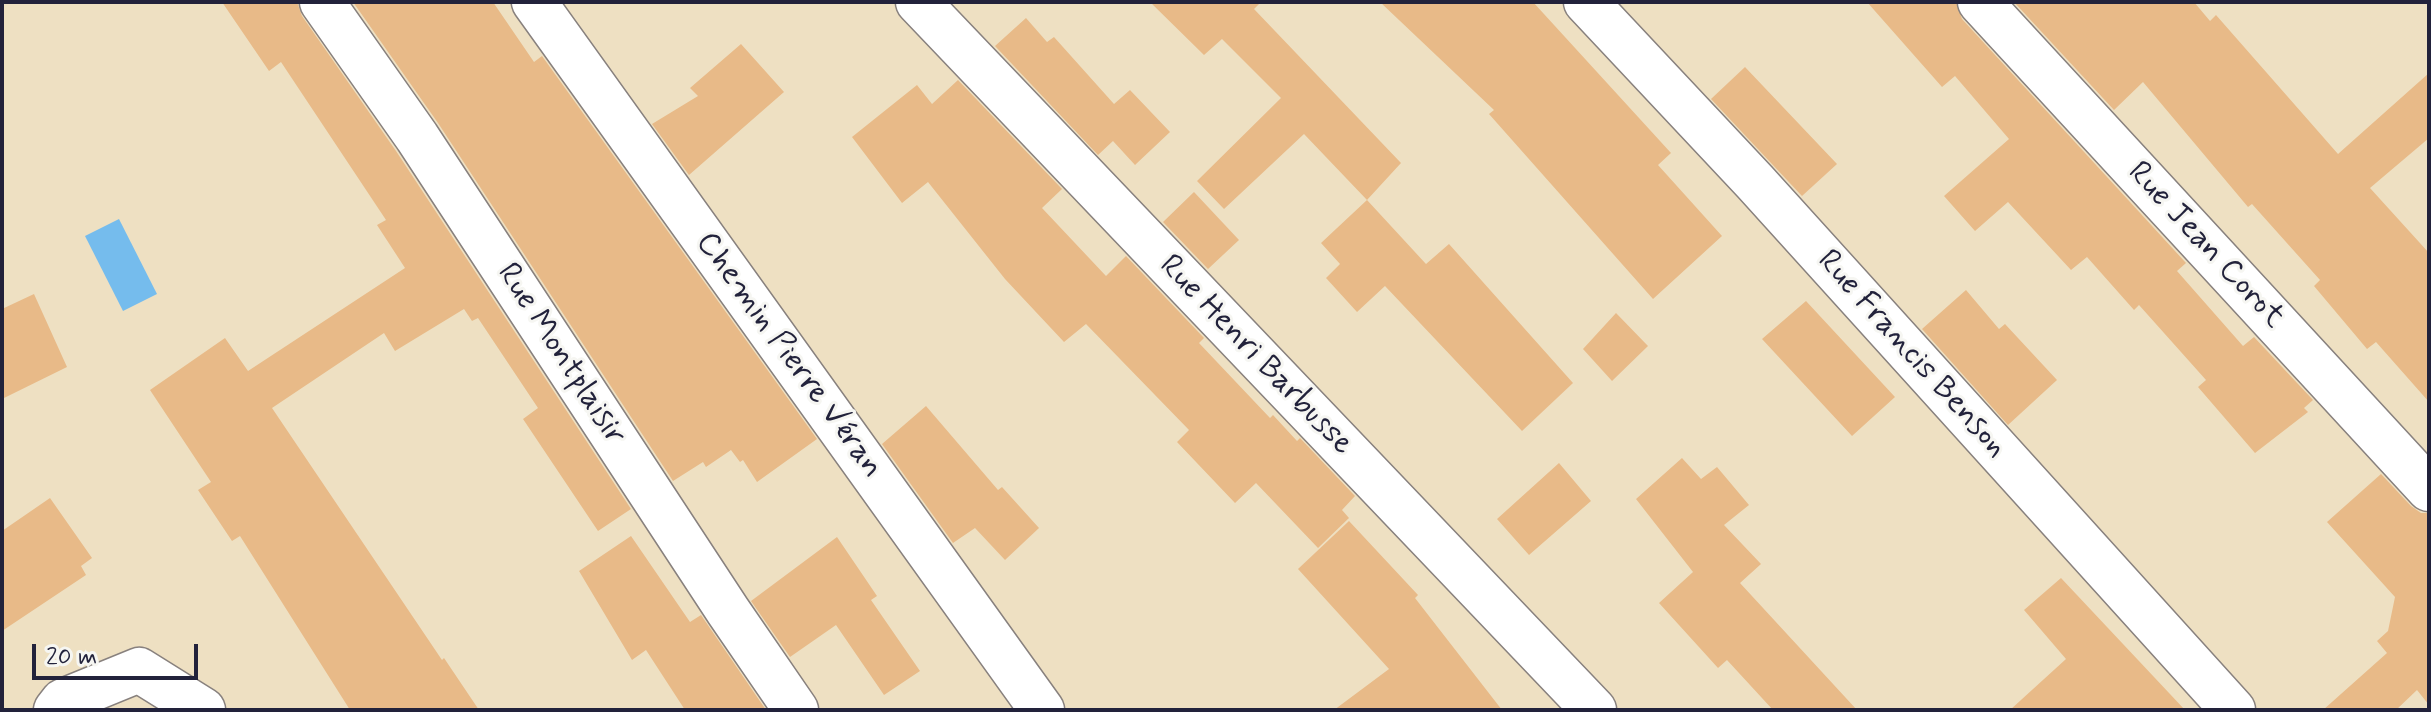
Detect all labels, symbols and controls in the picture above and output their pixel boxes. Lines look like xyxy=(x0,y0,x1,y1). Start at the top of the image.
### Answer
street label: Rue Jean Corot xyxy=(2118,155,2292,337)
street label: Chemin Pierre Véran xyxy=(686,226,890,486)
street label: Rue Francis Benson xyxy=(1808,243,2014,467)
street label: Rue Henri Barbusse xyxy=(1150,248,1360,464)
street label: Rue Montplaisir xyxy=(487,257,633,453)
scale bar xyxy=(36,628,202,678)
text: 20 m xyxy=(46,642,97,673)

